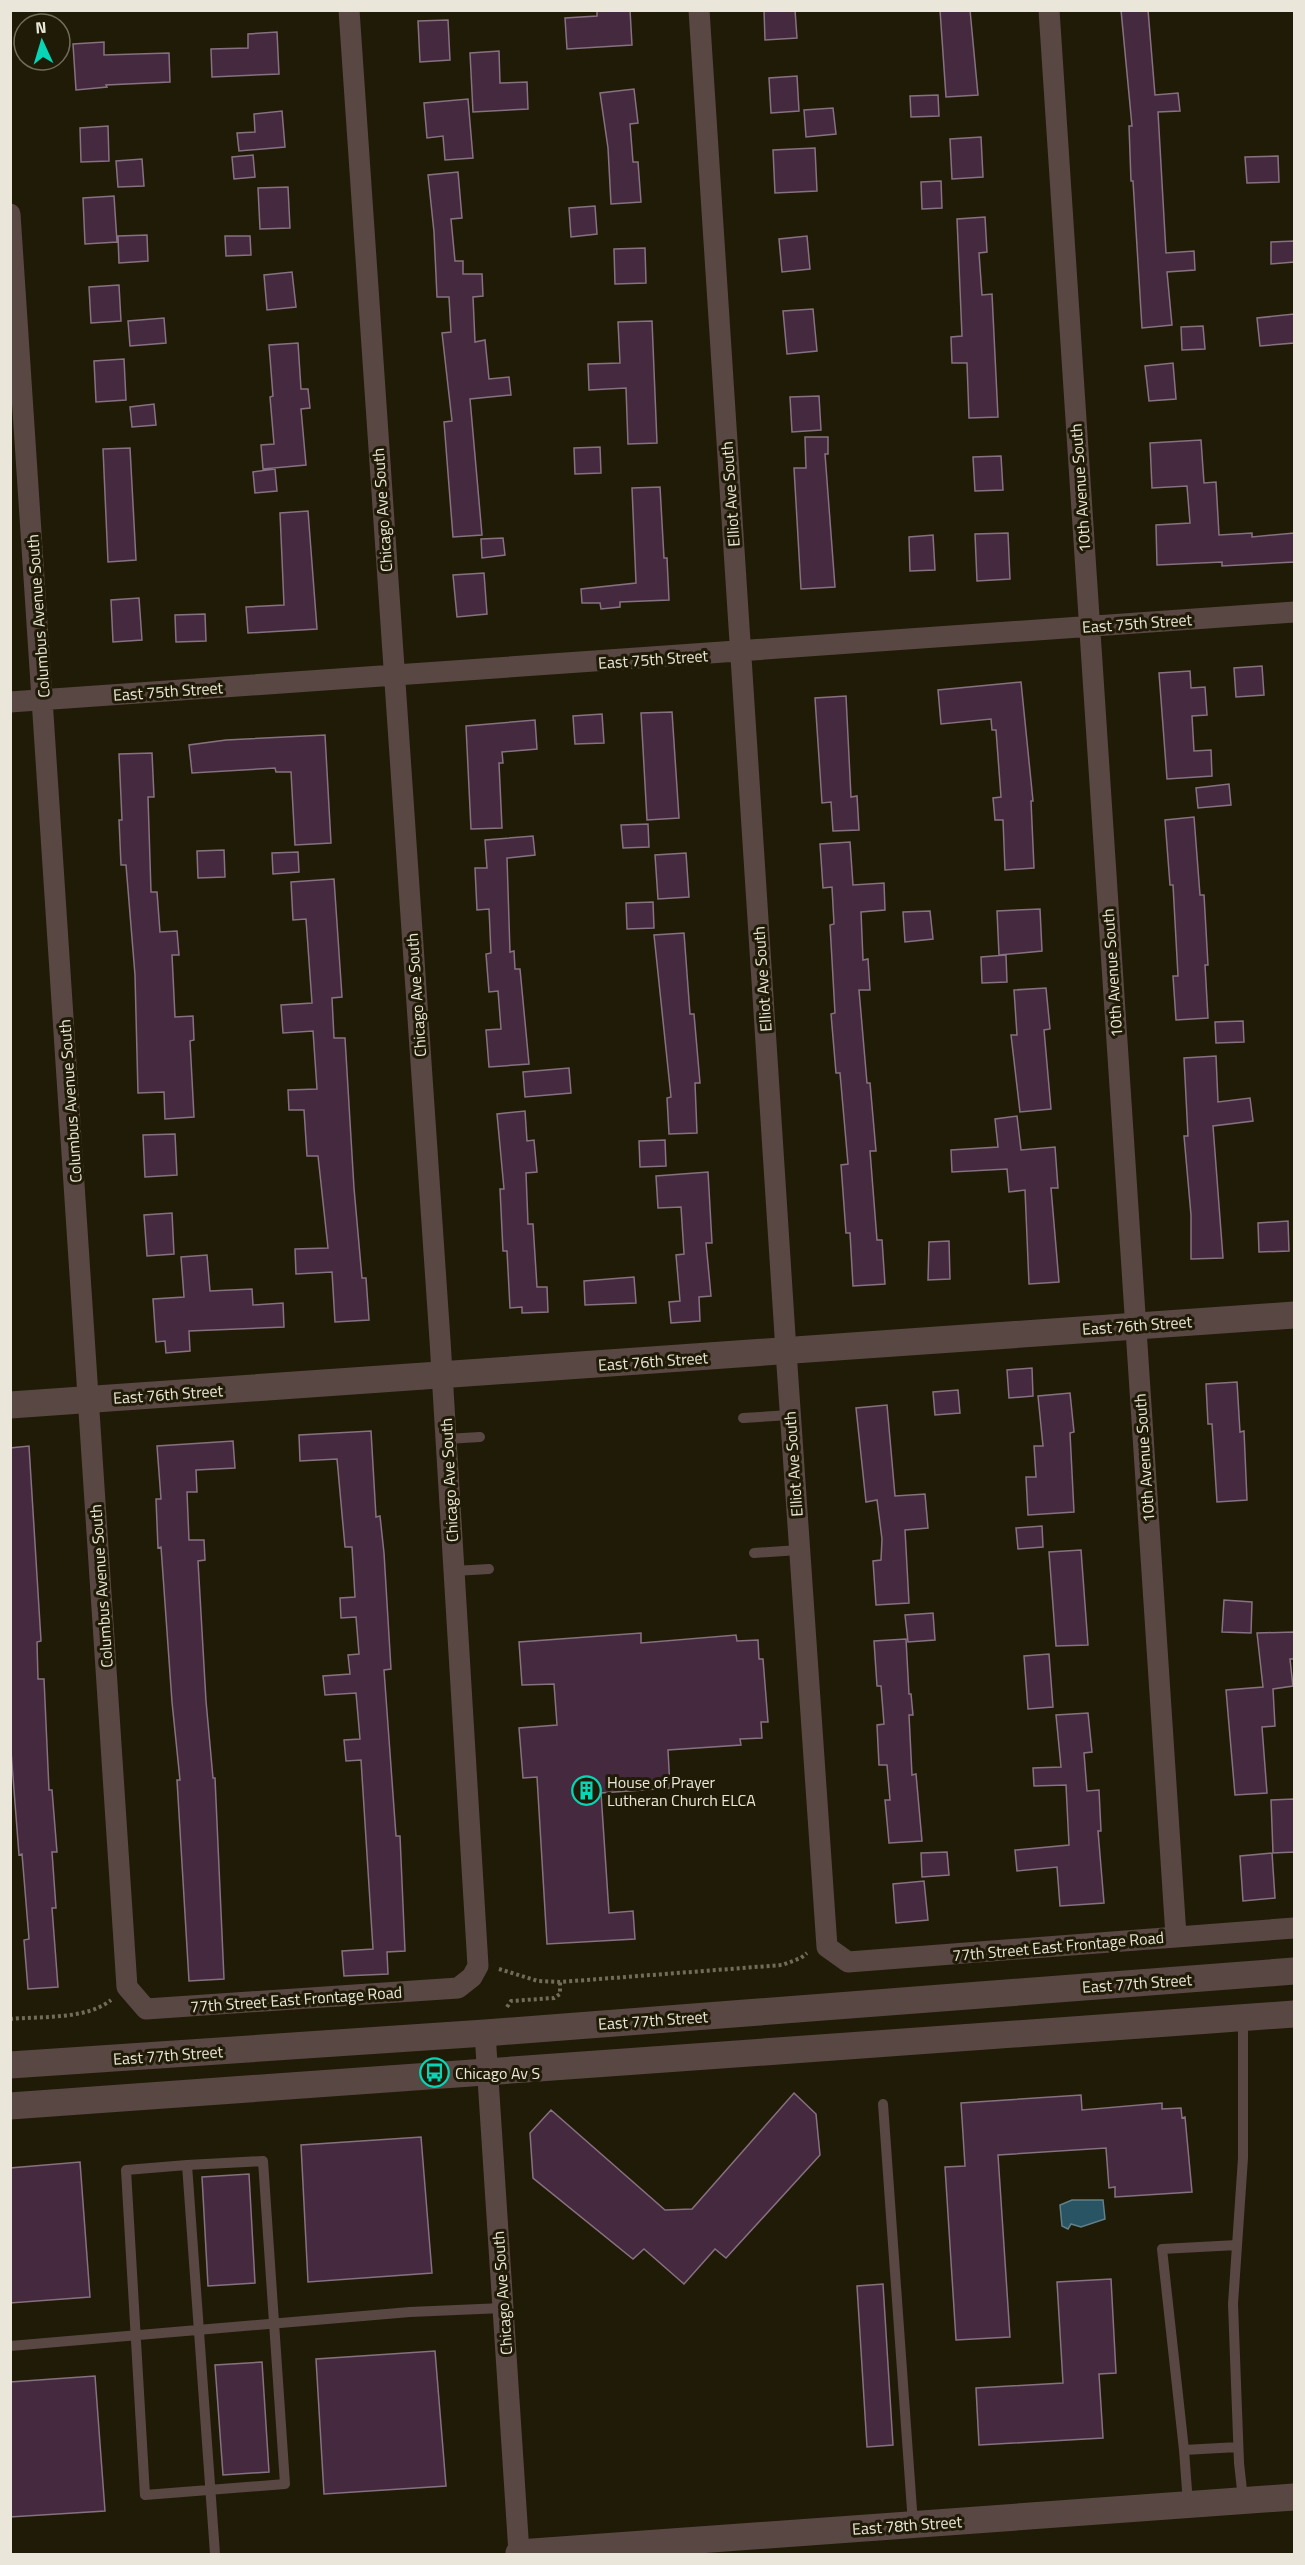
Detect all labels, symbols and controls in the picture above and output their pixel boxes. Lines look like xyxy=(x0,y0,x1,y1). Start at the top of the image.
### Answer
north arrow xyxy=(12,12,72,72)
text: N xyxy=(35,15,47,39)
street label: 10th Avenue South xyxy=(1064,423,1096,553)
street label: Elliot Ave South xyxy=(714,441,746,547)
street label: Chicago Ave South xyxy=(366,447,398,573)
street label: Columbus Avenue South xyxy=(20,533,56,699)
street label: East 75th Street xyxy=(1081,607,1193,639)
street label: East 75th Street xyxy=(597,643,709,675)
street label: East 75th Street xyxy=(112,675,224,707)
street label: 10th Avenue South xyxy=(1096,908,1128,1038)
street label: Elliot Ave South xyxy=(746,926,778,1032)
street label: Chicago Ave South xyxy=(400,932,432,1058)
street label: Columbus Avenue South xyxy=(52,1018,88,1184)
street label: East 76th Street xyxy=(1081,1309,1193,1341)
street label: East 76th Street xyxy=(597,1345,709,1377)
street label: East 76th Street xyxy=(112,1378,224,1410)
street label: 10th Avenue South xyxy=(1128,1393,1160,1523)
street label: Elliot Ave South xyxy=(777,1411,809,1517)
street label: Chicago Ave South xyxy=(434,1417,464,1543)
street label: Columbus Avenue South xyxy=(83,1503,119,1669)
place label: House of Prayer Lutheran Church ELCA xyxy=(607,1770,756,1812)
building icon: House of Prayer Lutheran Church ELCA xyxy=(570,1775,602,1807)
street label: 77th Street East Frontage Road xyxy=(951,1925,1165,1967)
street label: East 77th Street xyxy=(1081,1967,1193,1999)
street label: 77th Street East Frontage Road xyxy=(189,1980,403,2018)
street label: East 77th Street xyxy=(597,2004,709,2036)
street label: East 77th Street xyxy=(112,2039,224,2071)
bus stop icon: Chicago Av S xyxy=(418,2057,450,2089)
place label: Chicago Av S xyxy=(455,2061,540,2085)
street label: Chicago Ave South xyxy=(486,2230,518,2356)
street label: East 78th Street xyxy=(851,2509,963,2541)

